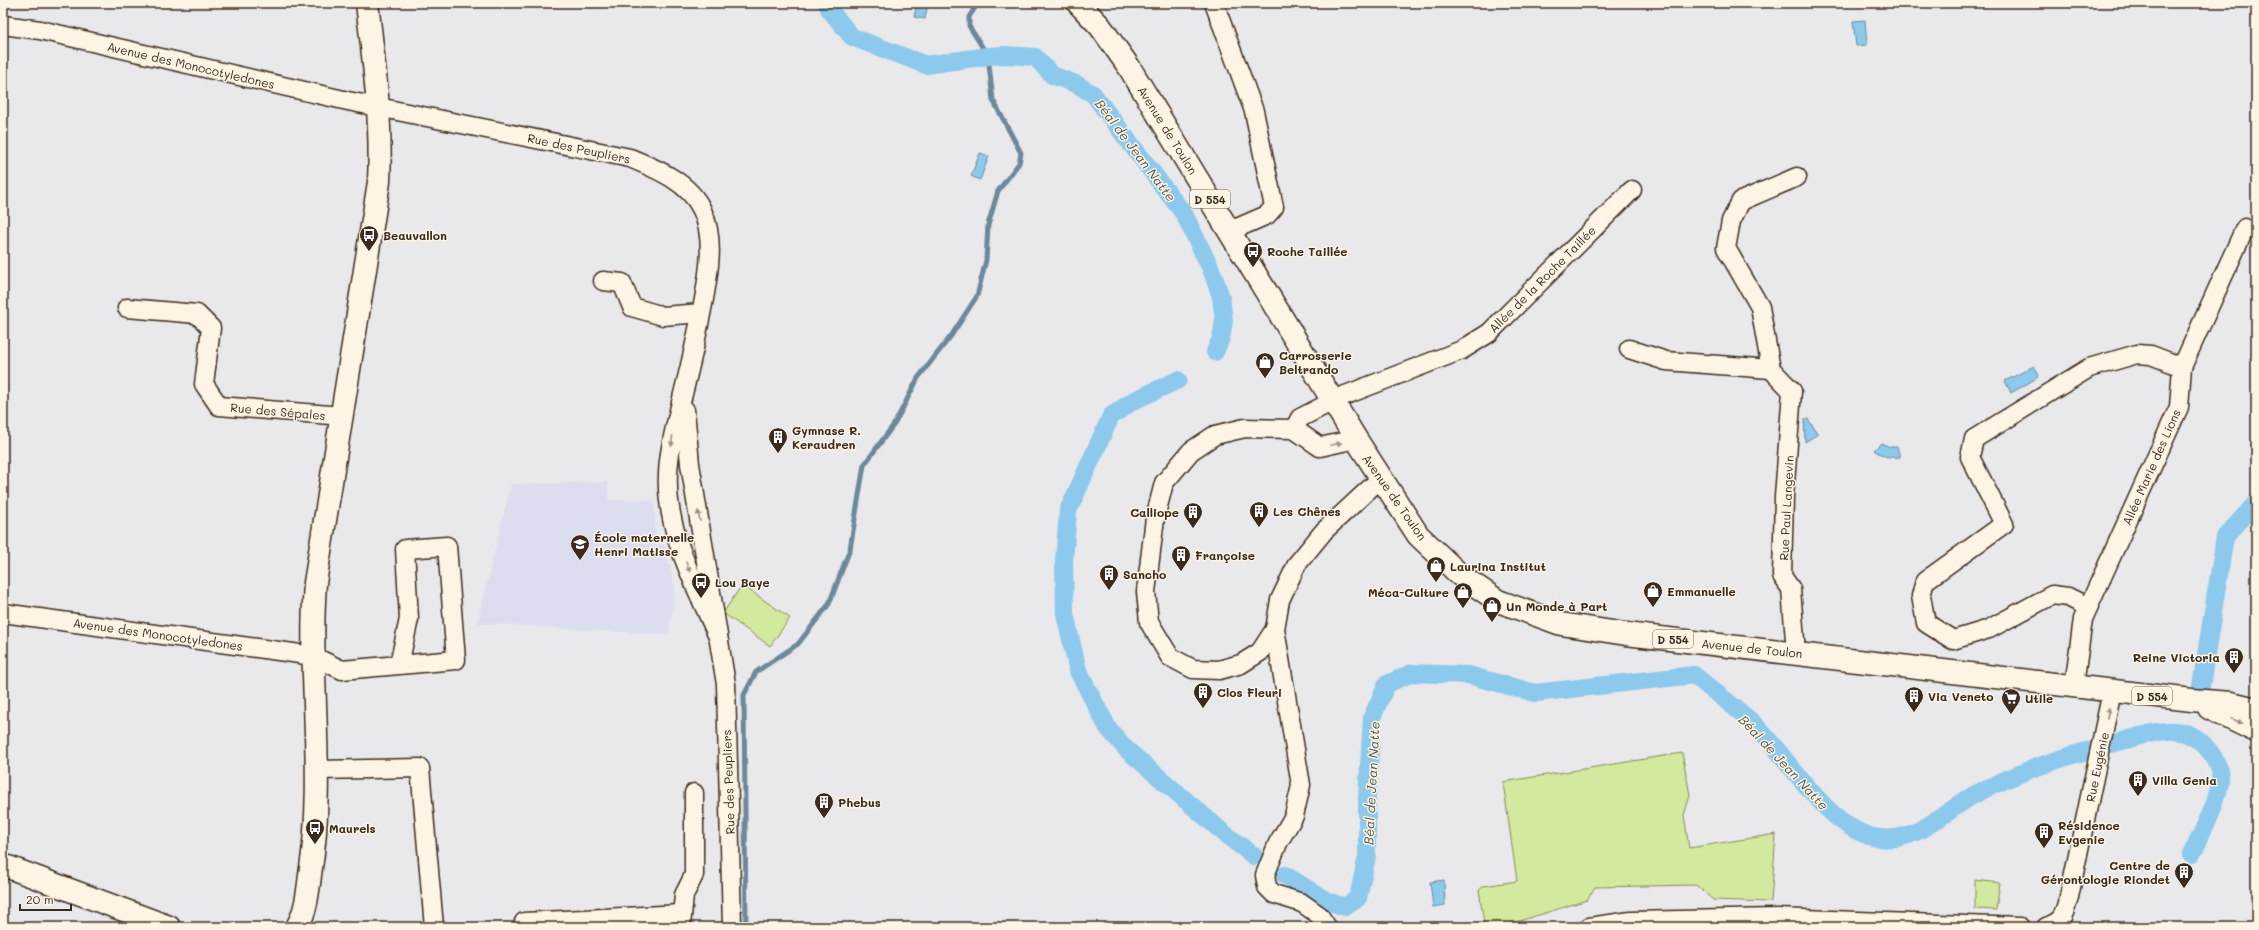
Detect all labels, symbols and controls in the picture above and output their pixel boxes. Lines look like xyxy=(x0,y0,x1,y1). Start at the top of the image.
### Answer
street label: Avenue des Monocotyledones xyxy=(106,38,276,92)
street label: Avenue de Toulon xyxy=(1134,83,1202,177)
water label: Béal de Jean Natte xyxy=(1092,95,1180,205)
street label: Rue des Peupliers xyxy=(526,129,632,167)
road number: D 554 xyxy=(1190,190,1230,208)
street label: Allée de la Roche Taillée xyxy=(1485,222,1599,336)
bus stop icon: Beauvallon xyxy=(358,224,380,252)
place label: Beauvallon xyxy=(383,227,447,243)
bus stop icon: Roche Taillée xyxy=(1242,240,1264,268)
place label: Roche Taillée xyxy=(1267,243,1348,259)
place label: Carrosserie Beltrando xyxy=(1279,347,1352,377)
shop icon: Carrosserie Beltrando xyxy=(1254,351,1276,379)
street label: Rue des Sépales xyxy=(230,399,326,423)
street label: Allée Marie des Lions xyxy=(2118,406,2184,528)
place label: Gymnase R. Keraudren xyxy=(792,422,861,452)
building icon: Gymnase R. Keraudren xyxy=(767,426,789,454)
one-way arrow xyxy=(669,435,676,447)
one-way arrow xyxy=(1330,440,1342,446)
street label: Avenue de Toulon xyxy=(1359,451,1431,543)
street label: Rue Paul Langevin xyxy=(1775,455,1797,561)
building icon: Les Chênes xyxy=(1248,500,1270,528)
building icon: Calliope xyxy=(1182,501,1204,529)
place label: Les Chênes xyxy=(1273,503,1341,519)
place label: Calliope xyxy=(1130,504,1179,520)
one-way arrow xyxy=(696,510,702,522)
place label: École maternelle Henri Matisse xyxy=(594,529,694,559)
school or university icon: École maternelle Henri Matisse xyxy=(569,533,591,561)
building icon: Françoise xyxy=(1170,544,1192,572)
place label: Françoise xyxy=(1195,547,1255,563)
shop icon: Laurina Institut xyxy=(1425,555,1447,583)
place label: Laurina Institut xyxy=(1450,558,1546,574)
one-way arrow xyxy=(685,562,691,573)
building icon: Sancho xyxy=(1098,563,1120,591)
place label: Sancho xyxy=(1123,566,1166,582)
bus stop icon: Lou Baye xyxy=(690,571,712,599)
place label: Lou Baye xyxy=(715,574,770,590)
shop icon: Emmanuelle xyxy=(1642,580,1664,608)
shop icon: Méca-Culture xyxy=(1452,581,1474,609)
place label: Emmanuelle xyxy=(1667,583,1736,599)
place label: Méca-Culture xyxy=(1368,584,1449,600)
shop icon: Un Monde à Part xyxy=(1481,595,1503,623)
place label: Un Monde à Part xyxy=(1506,598,1607,614)
street label: Avenue des Monocotyledones xyxy=(72,614,244,654)
road number: D 554 xyxy=(1653,630,1693,648)
street label: Avenue de Toulon xyxy=(1701,635,1803,661)
building icon: Reine Victoria xyxy=(2223,646,2245,674)
place label: Reine Victoria xyxy=(2133,649,2220,665)
building icon: Clos Fleuri xyxy=(1192,681,1214,709)
place label: Clos Fleuri xyxy=(1217,684,1282,700)
building icon: Via Veneto xyxy=(1903,685,1925,713)
supermarket icon: Utile xyxy=(2000,687,2022,715)
road number: D 554 xyxy=(2132,687,2172,705)
place label: Via Veneto xyxy=(1928,688,1993,704)
place label: Utile xyxy=(2025,690,2053,706)
one-way arrow xyxy=(2105,707,2111,719)
water label: Béal de Jean Natte xyxy=(1736,711,1832,813)
one-way arrow xyxy=(2231,718,2243,724)
water label: Béal de Jean Natte xyxy=(1359,721,1383,845)
street label: Rue des Peupliers xyxy=(718,729,738,835)
street label: Rue Eugénie xyxy=(2082,731,2112,803)
building icon: Villa Genia xyxy=(2127,769,2149,797)
place label: Villa Genia xyxy=(2152,772,2217,788)
building icon: Phebus xyxy=(813,791,835,819)
place label: Phebus xyxy=(838,794,881,810)
bus stop icon: Maurels xyxy=(304,817,326,845)
place label: Résidence Evgenie xyxy=(2058,817,2120,847)
place label: Maurels xyxy=(329,820,376,836)
building icon: Résidence Evgenie xyxy=(2033,821,2055,849)
place label: Centre de Gérontologie Riondet xyxy=(2041,857,2170,887)
building icon: Centre de Gérontologie Riondet xyxy=(2173,861,2195,889)
scale bar xyxy=(20,886,71,912)
text: 20 m xyxy=(26,891,54,907)

